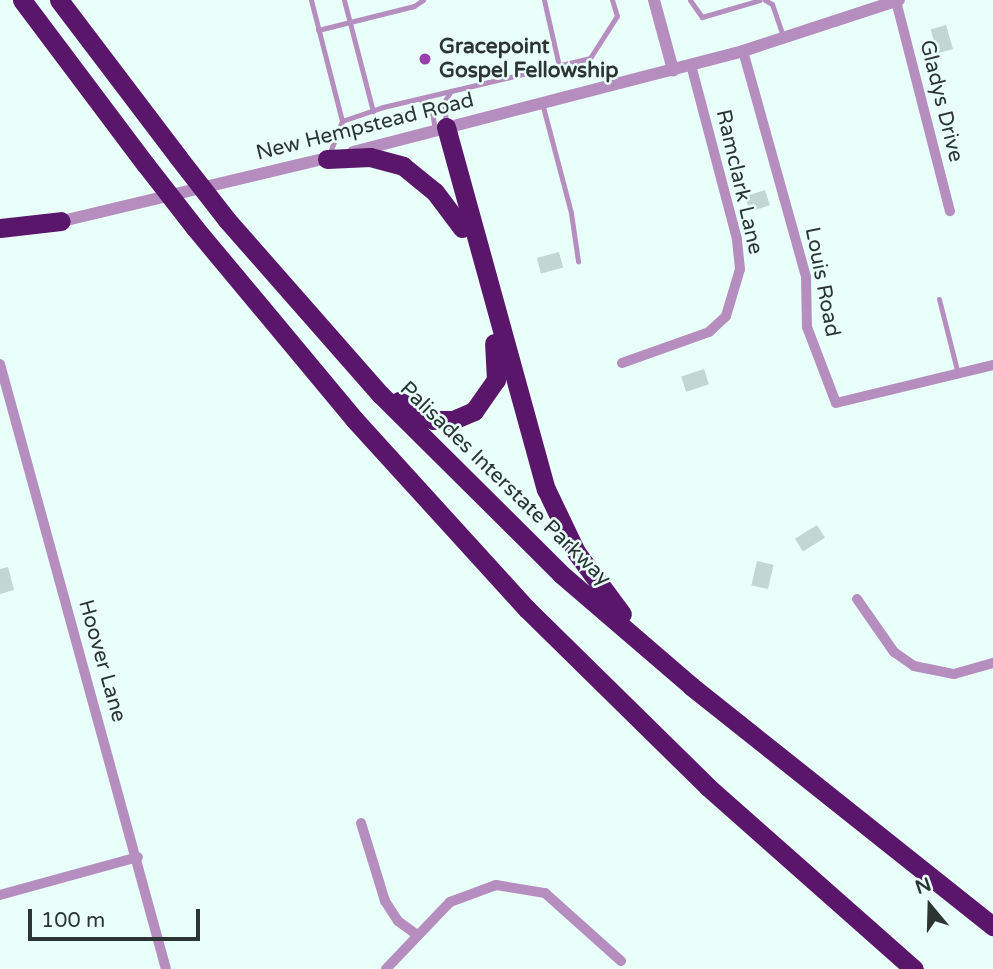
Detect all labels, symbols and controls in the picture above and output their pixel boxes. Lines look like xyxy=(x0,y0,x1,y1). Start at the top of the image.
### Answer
place label: Gracepoint Gospel Fellowship xyxy=(439,34,618,84)
street label: Gladys Drive xyxy=(914,37,968,165)
marker: Gracepoint Gospel Fellowship xyxy=(417,51,433,67)
street label: New Hempstead Road xyxy=(254,88,476,166)
street label: Ramclark Lane xyxy=(710,107,768,257)
street label: Louis Road xyxy=(799,225,845,339)
street label: Palisades Interstate Parkway xyxy=(394,376,616,592)
street label: Hoover Lane xyxy=(73,597,131,725)
north arrow xyxy=(895,871,965,941)
text: N xyxy=(912,873,934,899)
scale bar xyxy=(32,895,203,939)
text: 100 m xyxy=(41,908,105,933)

